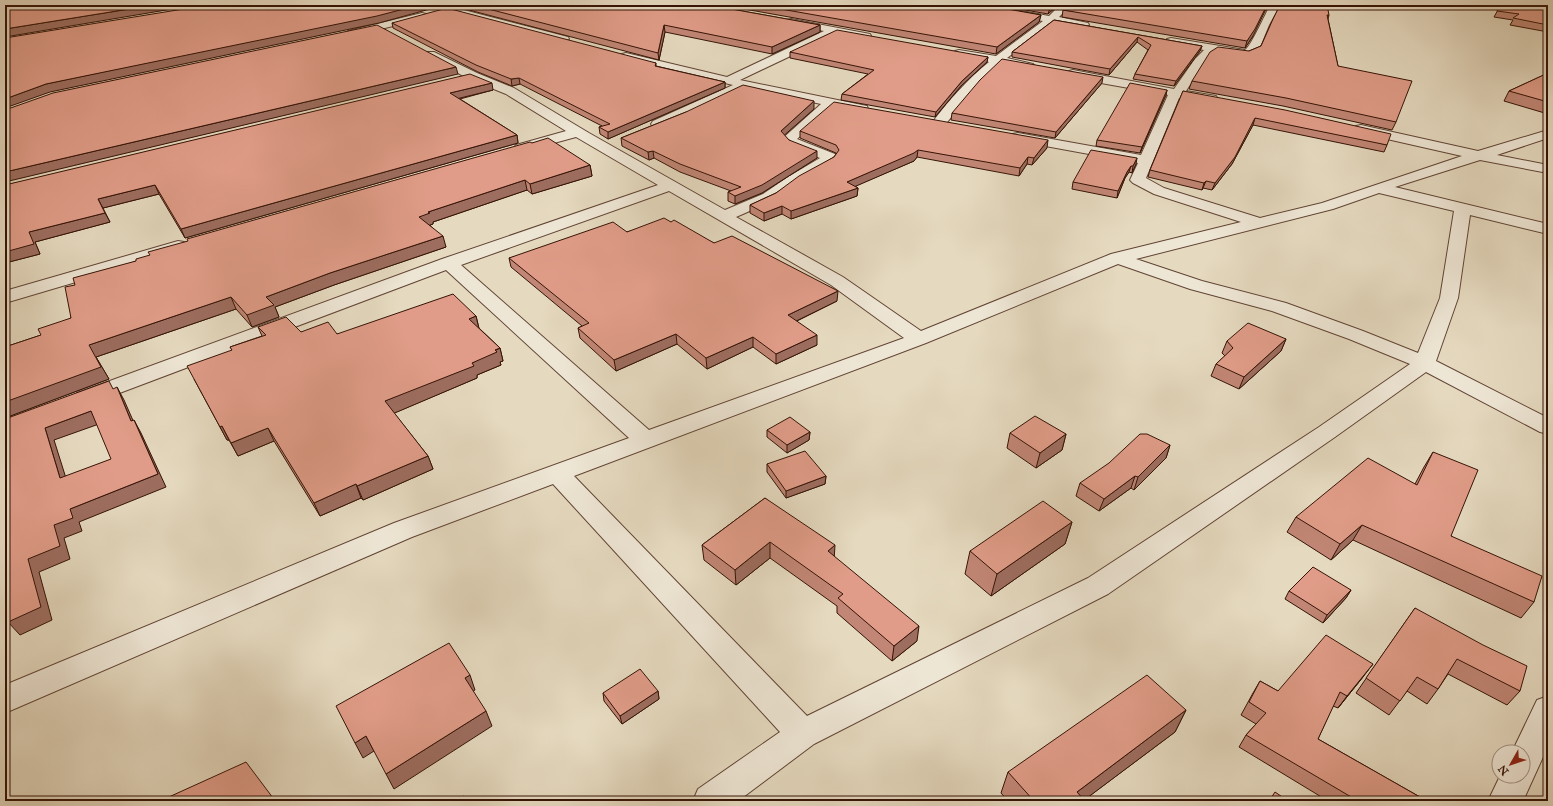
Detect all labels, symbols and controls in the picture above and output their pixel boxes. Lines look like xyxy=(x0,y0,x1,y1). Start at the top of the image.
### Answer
north arrow xyxy=(1491,744,1531,784)
text: N xyxy=(1495,762,1512,778)

